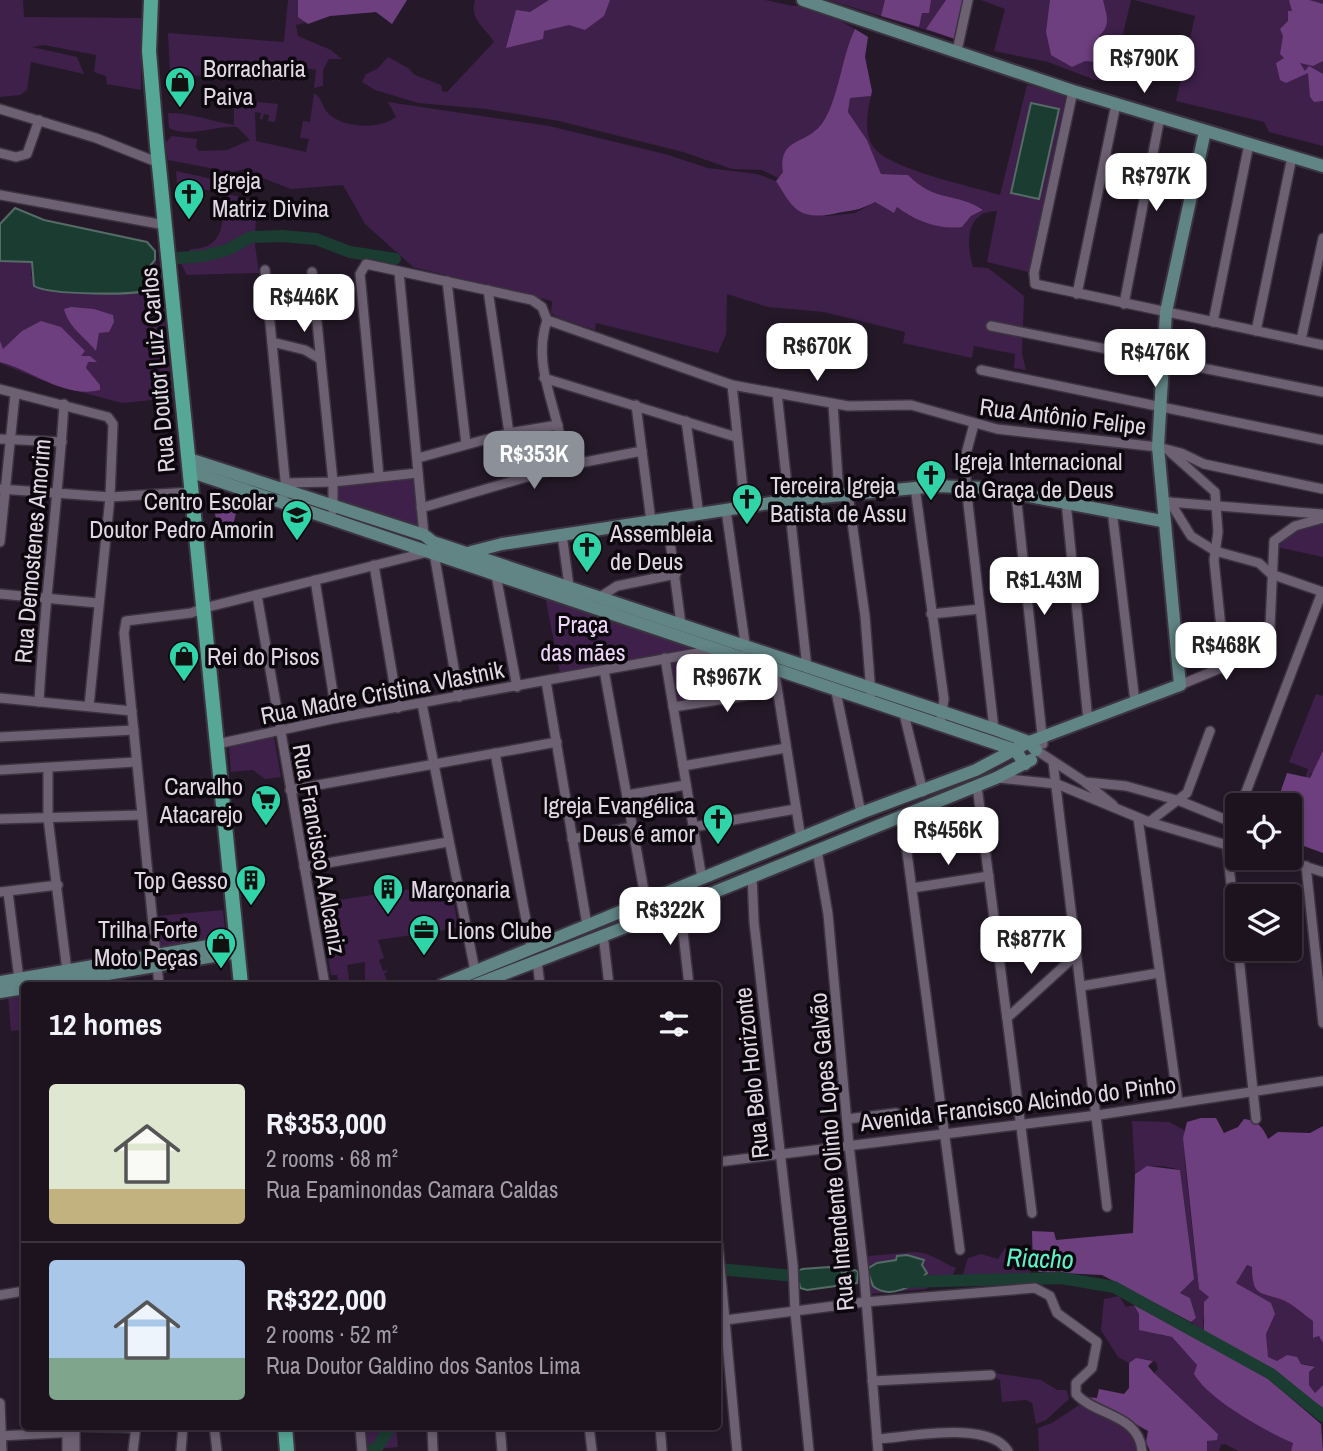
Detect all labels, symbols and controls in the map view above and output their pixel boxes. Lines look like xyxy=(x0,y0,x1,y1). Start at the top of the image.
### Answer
pin: R$790K xyxy=(1087,36,1201,95)
text: R$790K xyxy=(1109,42,1179,73)
place label: Borracharia Paiva xyxy=(203,52,306,112)
shop icon: Borracharia Paiva xyxy=(163,65,197,109)
pin: R$797K xyxy=(1099,154,1213,213)
text: R$797K xyxy=(1121,160,1191,191)
place label: Igreja Matriz Divina xyxy=(212,164,329,224)
church icon: Igreja Matriz Divina xyxy=(172,177,206,221)
street label: Rua Doutor Luiz Carlos xyxy=(132,266,182,474)
pin: R$446K xyxy=(247,274,361,334)
text: R$446K xyxy=(269,281,339,312)
pin: R$670K xyxy=(760,324,874,383)
text: R$670K xyxy=(782,330,852,361)
pin: R$476K xyxy=(1098,330,1212,389)
text: R$476K xyxy=(1120,336,1190,367)
street label: Rua Antônio Felipe xyxy=(978,390,1148,442)
pin: R$353K xyxy=(477,432,591,491)
street label: Rua Demostenes Amorim xyxy=(6,437,58,665)
text: R$353K xyxy=(499,438,569,469)
place label: Igreja Internacional da Graça de Deus xyxy=(954,445,1122,505)
church icon: Igreja Internacional da Graça de Deus xyxy=(914,458,948,502)
place label: Terceira Igreja Batista de Assu xyxy=(770,469,907,529)
church icon: Terceira Igreja Batista de Assu xyxy=(730,482,764,526)
place label: Centro Escolar Doutor Pedro Amorin xyxy=(89,485,274,545)
school or university icon: Centro Escolar Doutor Pedro Amorin xyxy=(280,498,314,542)
place label: Assembleia de Deus xyxy=(609,517,713,577)
church icon: Assembleia de Deus xyxy=(570,530,604,574)
pin: R$1.43M xyxy=(979,558,1109,617)
text: R$1.43M xyxy=(1006,564,1082,595)
park label: Praça das mães xyxy=(540,608,626,668)
pin: R$468K xyxy=(1169,622,1283,682)
text: R$468K xyxy=(1191,629,1261,660)
shop icon: Rei do Pisos xyxy=(167,639,201,683)
place label: Rei do Pisos xyxy=(207,640,320,672)
street label: Rua Madre Cristina Vlastnik xyxy=(258,653,507,731)
pin: R$967K xyxy=(670,654,784,714)
text: R$967K xyxy=(692,661,762,692)
street label: Rua Francisco A Alcaniz xyxy=(286,741,354,957)
place label: Carvalho Atacarejo xyxy=(159,770,243,830)
supermarket icon: Carvalho Atacarejo xyxy=(249,783,283,827)
place label: Igreja Evangélica Deus é amor xyxy=(543,789,695,849)
map controls xyxy=(1225,793,1302,961)
button: locate xyxy=(1225,793,1302,870)
church icon: Igreja Evangélica Deus é amor xyxy=(701,802,735,846)
pin: R$456K xyxy=(891,808,1005,867)
text: R$456K xyxy=(913,814,983,845)
building icon: Top Gesso xyxy=(234,863,268,907)
place label: Top Gesso xyxy=(134,864,228,896)
building icon: Marçonaria xyxy=(371,872,405,916)
place label: Marçonaria xyxy=(411,873,511,905)
button: layers xyxy=(1225,884,1302,961)
pin: R$322K xyxy=(613,888,727,947)
text: R$322K xyxy=(635,894,705,925)
place label: Trilha Forte Moto Peças xyxy=(94,913,198,973)
office icon: Lions Clube xyxy=(407,913,441,957)
place label: Lions Clube xyxy=(447,914,552,946)
pin: R$877K xyxy=(974,916,1088,976)
text: R$877K xyxy=(996,923,1066,954)
shop icon: Trilha Forte Moto Peças xyxy=(204,926,238,970)
street label: Rua Belo Horizonte xyxy=(726,986,776,1160)
street label: Rua Intendente Olinto Lopes Galvão xyxy=(801,991,861,1313)
text: 12 homes xyxy=(49,1004,163,1044)
icon: filters xyxy=(655,1005,693,1043)
street label: Avenida Francisco Alcindo do Pinho xyxy=(857,1068,1178,1138)
text: R$353,000 xyxy=(266,1103,386,1143)
icon: home xyxy=(105,1112,189,1196)
text: 2 rooms · 68 m² xyxy=(266,1143,398,1174)
text: Rua Epaminondas Camara Caldas xyxy=(266,1174,558,1205)
water label: Riacho xyxy=(1006,1239,1074,1277)
text: R$322,000 xyxy=(266,1279,386,1319)
icon: home xyxy=(105,1288,189,1372)
text: 2 rooms · 52 m² xyxy=(266,1319,398,1350)
text: Rua Doutor Galdino dos Santos Lima xyxy=(266,1350,581,1381)

